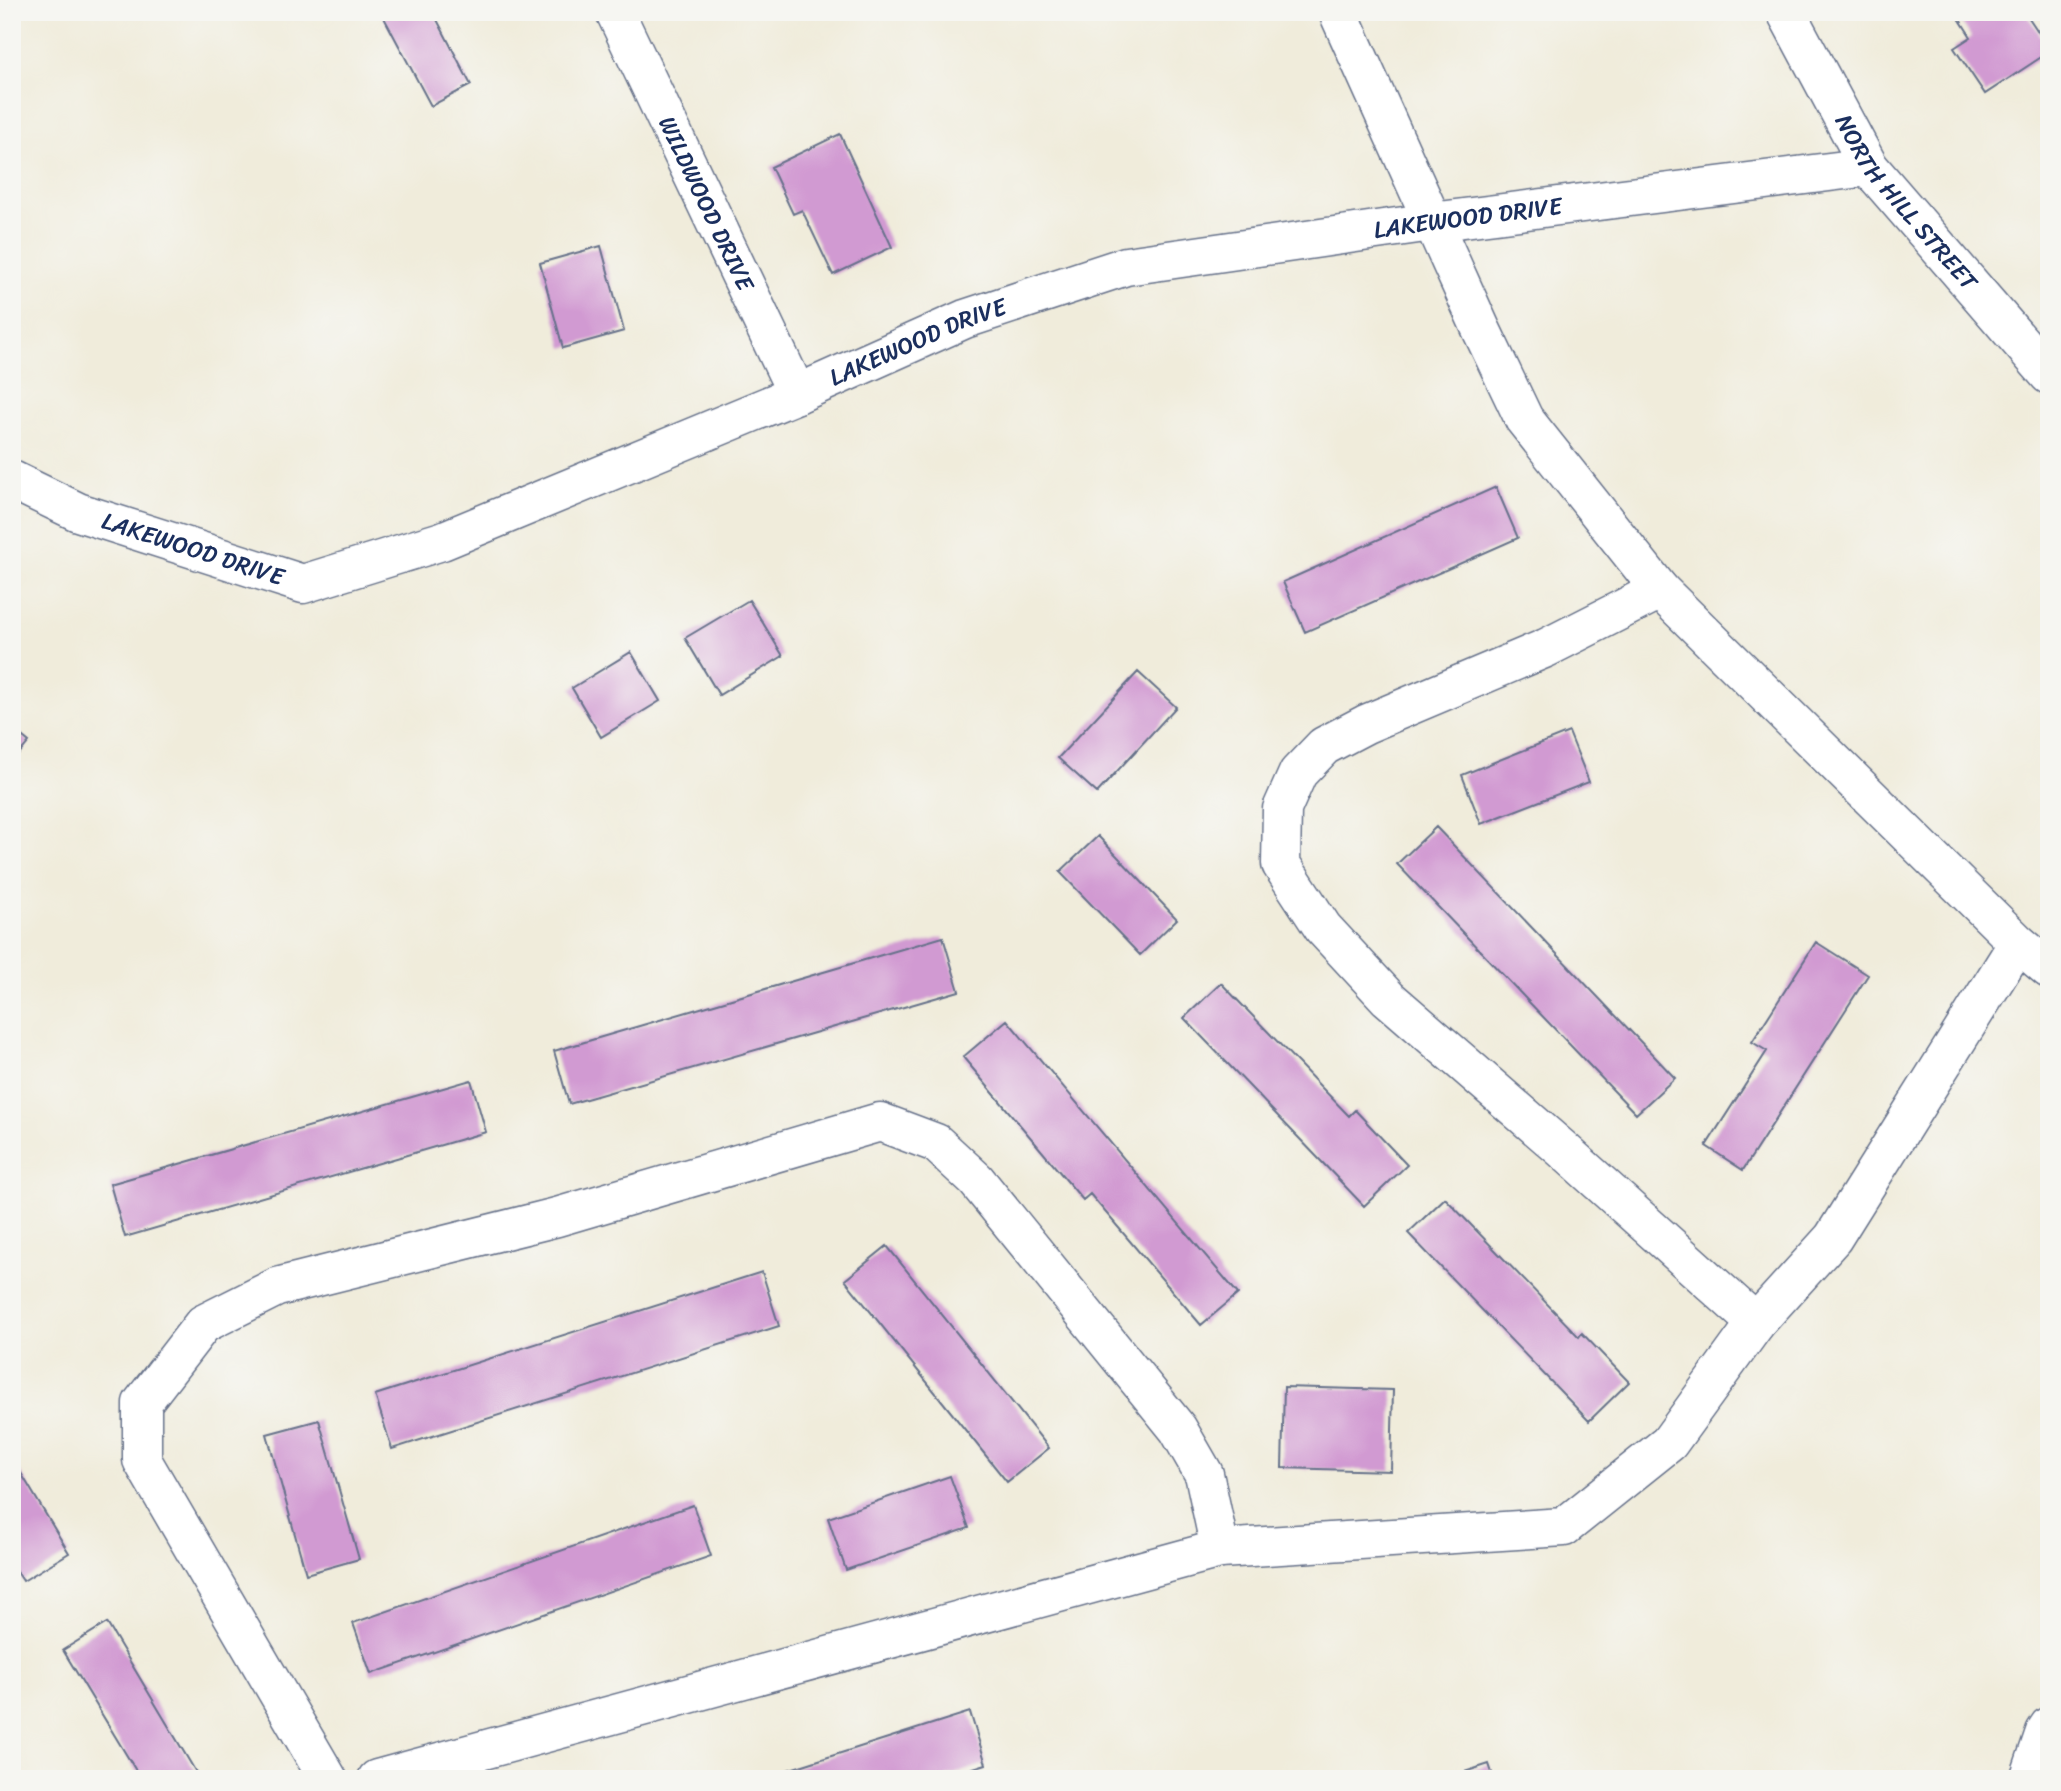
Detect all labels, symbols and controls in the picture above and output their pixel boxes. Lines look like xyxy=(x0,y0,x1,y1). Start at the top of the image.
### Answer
street label: NORTH HILL STREET xyxy=(1823,106,1989,301)
street label: WILDWOOD DRIVE xyxy=(646,109,767,300)
street label: LAKEWOOD DRIVE xyxy=(1371,185,1566,251)
street label: LAKEWOOD DRIVE xyxy=(822,285,1013,398)
street label: LAKEWOOD DRIVE xyxy=(96,500,291,598)

